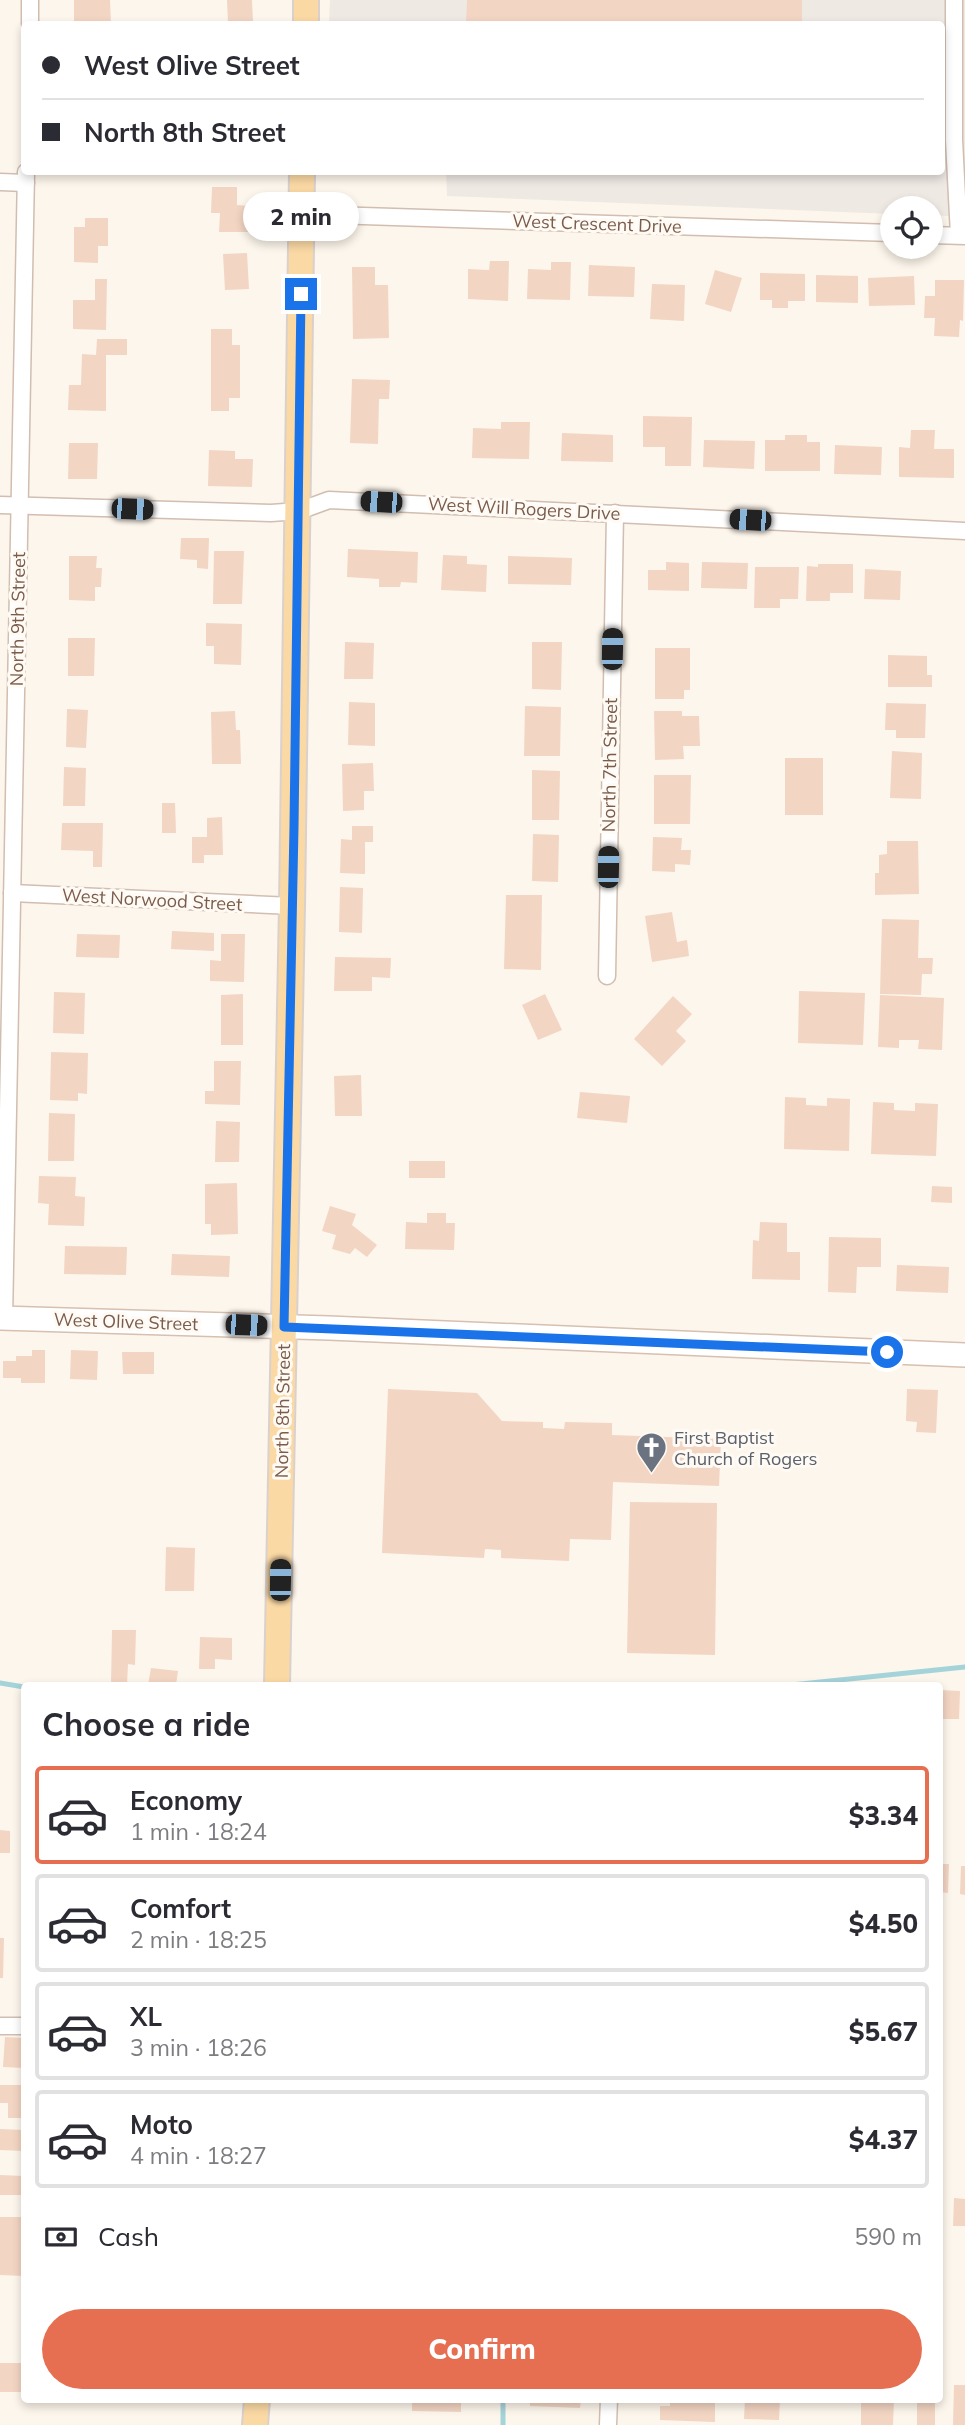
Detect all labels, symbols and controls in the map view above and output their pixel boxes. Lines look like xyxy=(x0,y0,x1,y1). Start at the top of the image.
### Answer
text: West Olive Street xyxy=(84,49,300,82)
text: North 8th Street xyxy=(84,116,286,149)
callout: 2 min xyxy=(243,192,359,242)
map controls xyxy=(880,196,943,259)
button: locate xyxy=(880,196,943,259)
text: 2 min xyxy=(270,202,332,231)
street label: West Crescent Drive xyxy=(512,209,682,238)
route end xyxy=(285,278,317,310)
car xyxy=(360,490,403,514)
street label: West Will Rogers Drive xyxy=(427,492,621,525)
car xyxy=(111,498,154,520)
car xyxy=(729,508,772,532)
street label: North 9th Street xyxy=(5,552,30,686)
car xyxy=(602,628,623,670)
street label: North 7th Street xyxy=(597,698,622,832)
car xyxy=(598,846,619,888)
street label: West Norwood Street xyxy=(61,883,243,916)
street label: West Olive Street xyxy=(53,1307,199,1336)
car xyxy=(225,1314,268,1336)
route start xyxy=(871,1336,903,1368)
street label: North 8th Street xyxy=(270,1344,295,1478)
place label: First Baptist Church of Rogers xyxy=(674,1426,817,1470)
church icon: First Baptist Church of Rogers xyxy=(634,1431,668,1475)
car xyxy=(270,1559,291,1601)
text: Choose a ride xyxy=(42,1704,250,1744)
icon: car xyxy=(46,1784,109,1847)
text: Economy xyxy=(130,1784,242,1817)
text: $3.34 xyxy=(849,1799,918,1832)
text: 1 min · 18:24 xyxy=(130,1817,267,1846)
icon: car xyxy=(46,1892,109,1955)
text: Comfort xyxy=(130,1892,231,1925)
text: $4.50 xyxy=(849,1907,918,1940)
text: 2 min · 18:25 xyxy=(130,1925,267,1954)
icon: car xyxy=(46,2000,109,2063)
text: XL xyxy=(130,2000,162,2033)
text: $5.67 xyxy=(849,2015,918,2048)
text: 3 min · 18:26 xyxy=(130,2033,267,2062)
icon: car xyxy=(46,2108,109,2171)
text: Moto xyxy=(130,2108,193,2141)
text: $4.37 xyxy=(849,2123,918,2156)
text: 4 min · 18:27 xyxy=(130,2141,267,2170)
icon: cash xyxy=(42,2218,80,2256)
text: Cash xyxy=(98,2220,159,2253)
text: 590 m xyxy=(854,2222,922,2251)
button: Confirm xyxy=(42,2309,922,2389)

